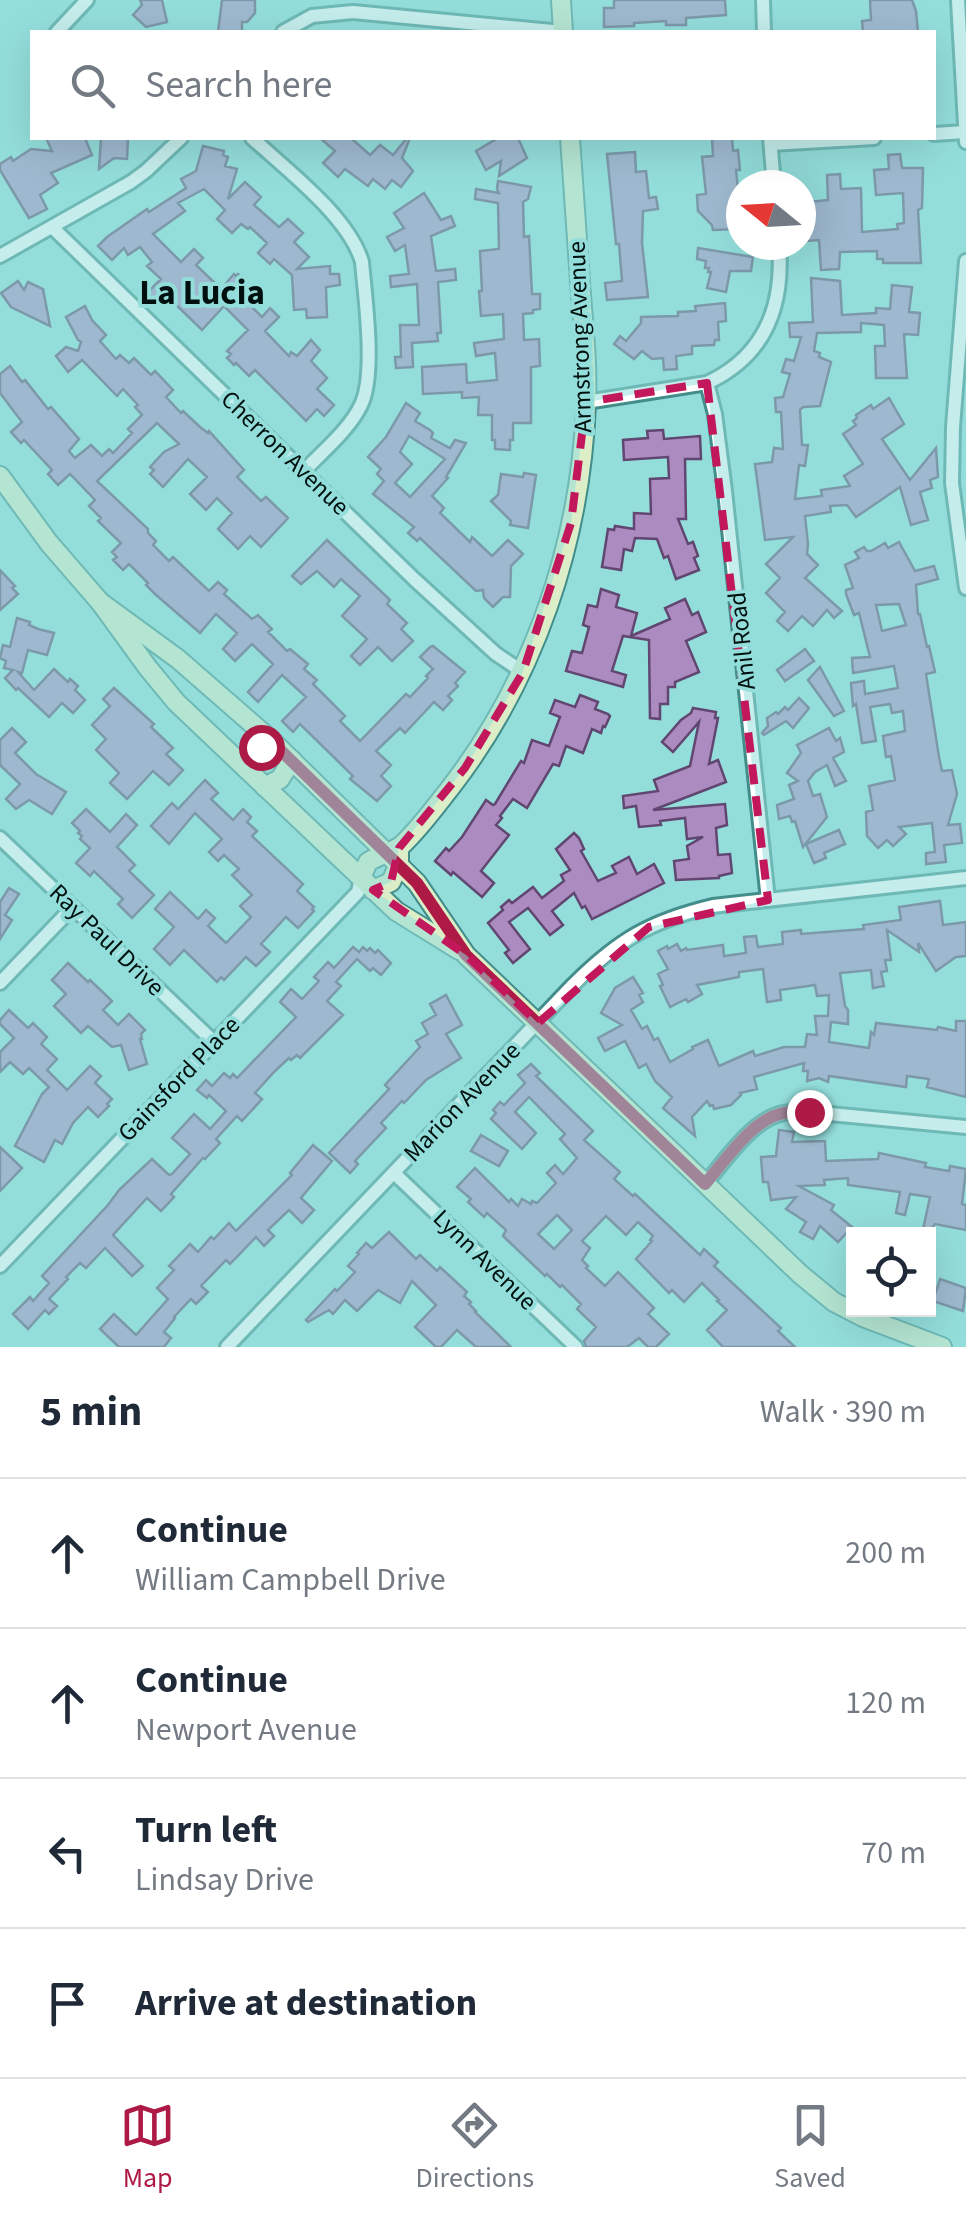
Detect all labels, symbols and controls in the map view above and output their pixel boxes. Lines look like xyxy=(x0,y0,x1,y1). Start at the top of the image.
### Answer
search box xyxy=(30,30,936,140)
icon: search xyxy=(65,58,120,113)
text: Search here xyxy=(145,58,332,112)
north arrow xyxy=(726,170,816,260)
street label: Armstrong Avenue xyxy=(559,241,601,433)
district label: La Lucia xyxy=(139,268,265,318)
street label: Cherron Avenue xyxy=(213,382,357,524)
street label: Anil Road xyxy=(719,590,765,692)
route start xyxy=(239,725,285,771)
street label: Ray Paul Drive xyxy=(41,876,173,1004)
street label: Gainsford Place xyxy=(110,1008,248,1150)
street label: Marion Avenue xyxy=(395,1034,529,1170)
route end xyxy=(787,1090,833,1136)
street label: Lynn Avenue xyxy=(425,1201,545,1319)
map controls xyxy=(846,1227,936,1317)
button: locate xyxy=(846,1227,936,1317)
text: 5 min xyxy=(40,1382,142,1442)
text: Walk · 390 m xyxy=(760,1389,926,1435)
text: Continue xyxy=(135,1503,288,1557)
icon: ahead xyxy=(40,1526,95,1581)
text: 200 m xyxy=(845,1530,926,1576)
text: William Campbell Drive xyxy=(135,1557,446,1603)
text: Continue xyxy=(135,1653,288,1707)
icon: ahead xyxy=(40,1676,95,1731)
text: 120 m xyxy=(845,1680,926,1726)
text: Newport Avenue xyxy=(135,1707,357,1753)
text: Turn left xyxy=(135,1803,277,1857)
icon: left xyxy=(40,1826,95,1881)
text: 70 m xyxy=(861,1830,926,1876)
text: Lindsay Drive xyxy=(135,1857,314,1903)
icon: arrive xyxy=(40,1976,95,2031)
text: Arrive at destination xyxy=(135,1976,477,2030)
tab: Map xyxy=(120,2098,175,2198)
tab: Directions xyxy=(416,2098,534,2198)
tab: Saved xyxy=(774,2098,846,2198)

